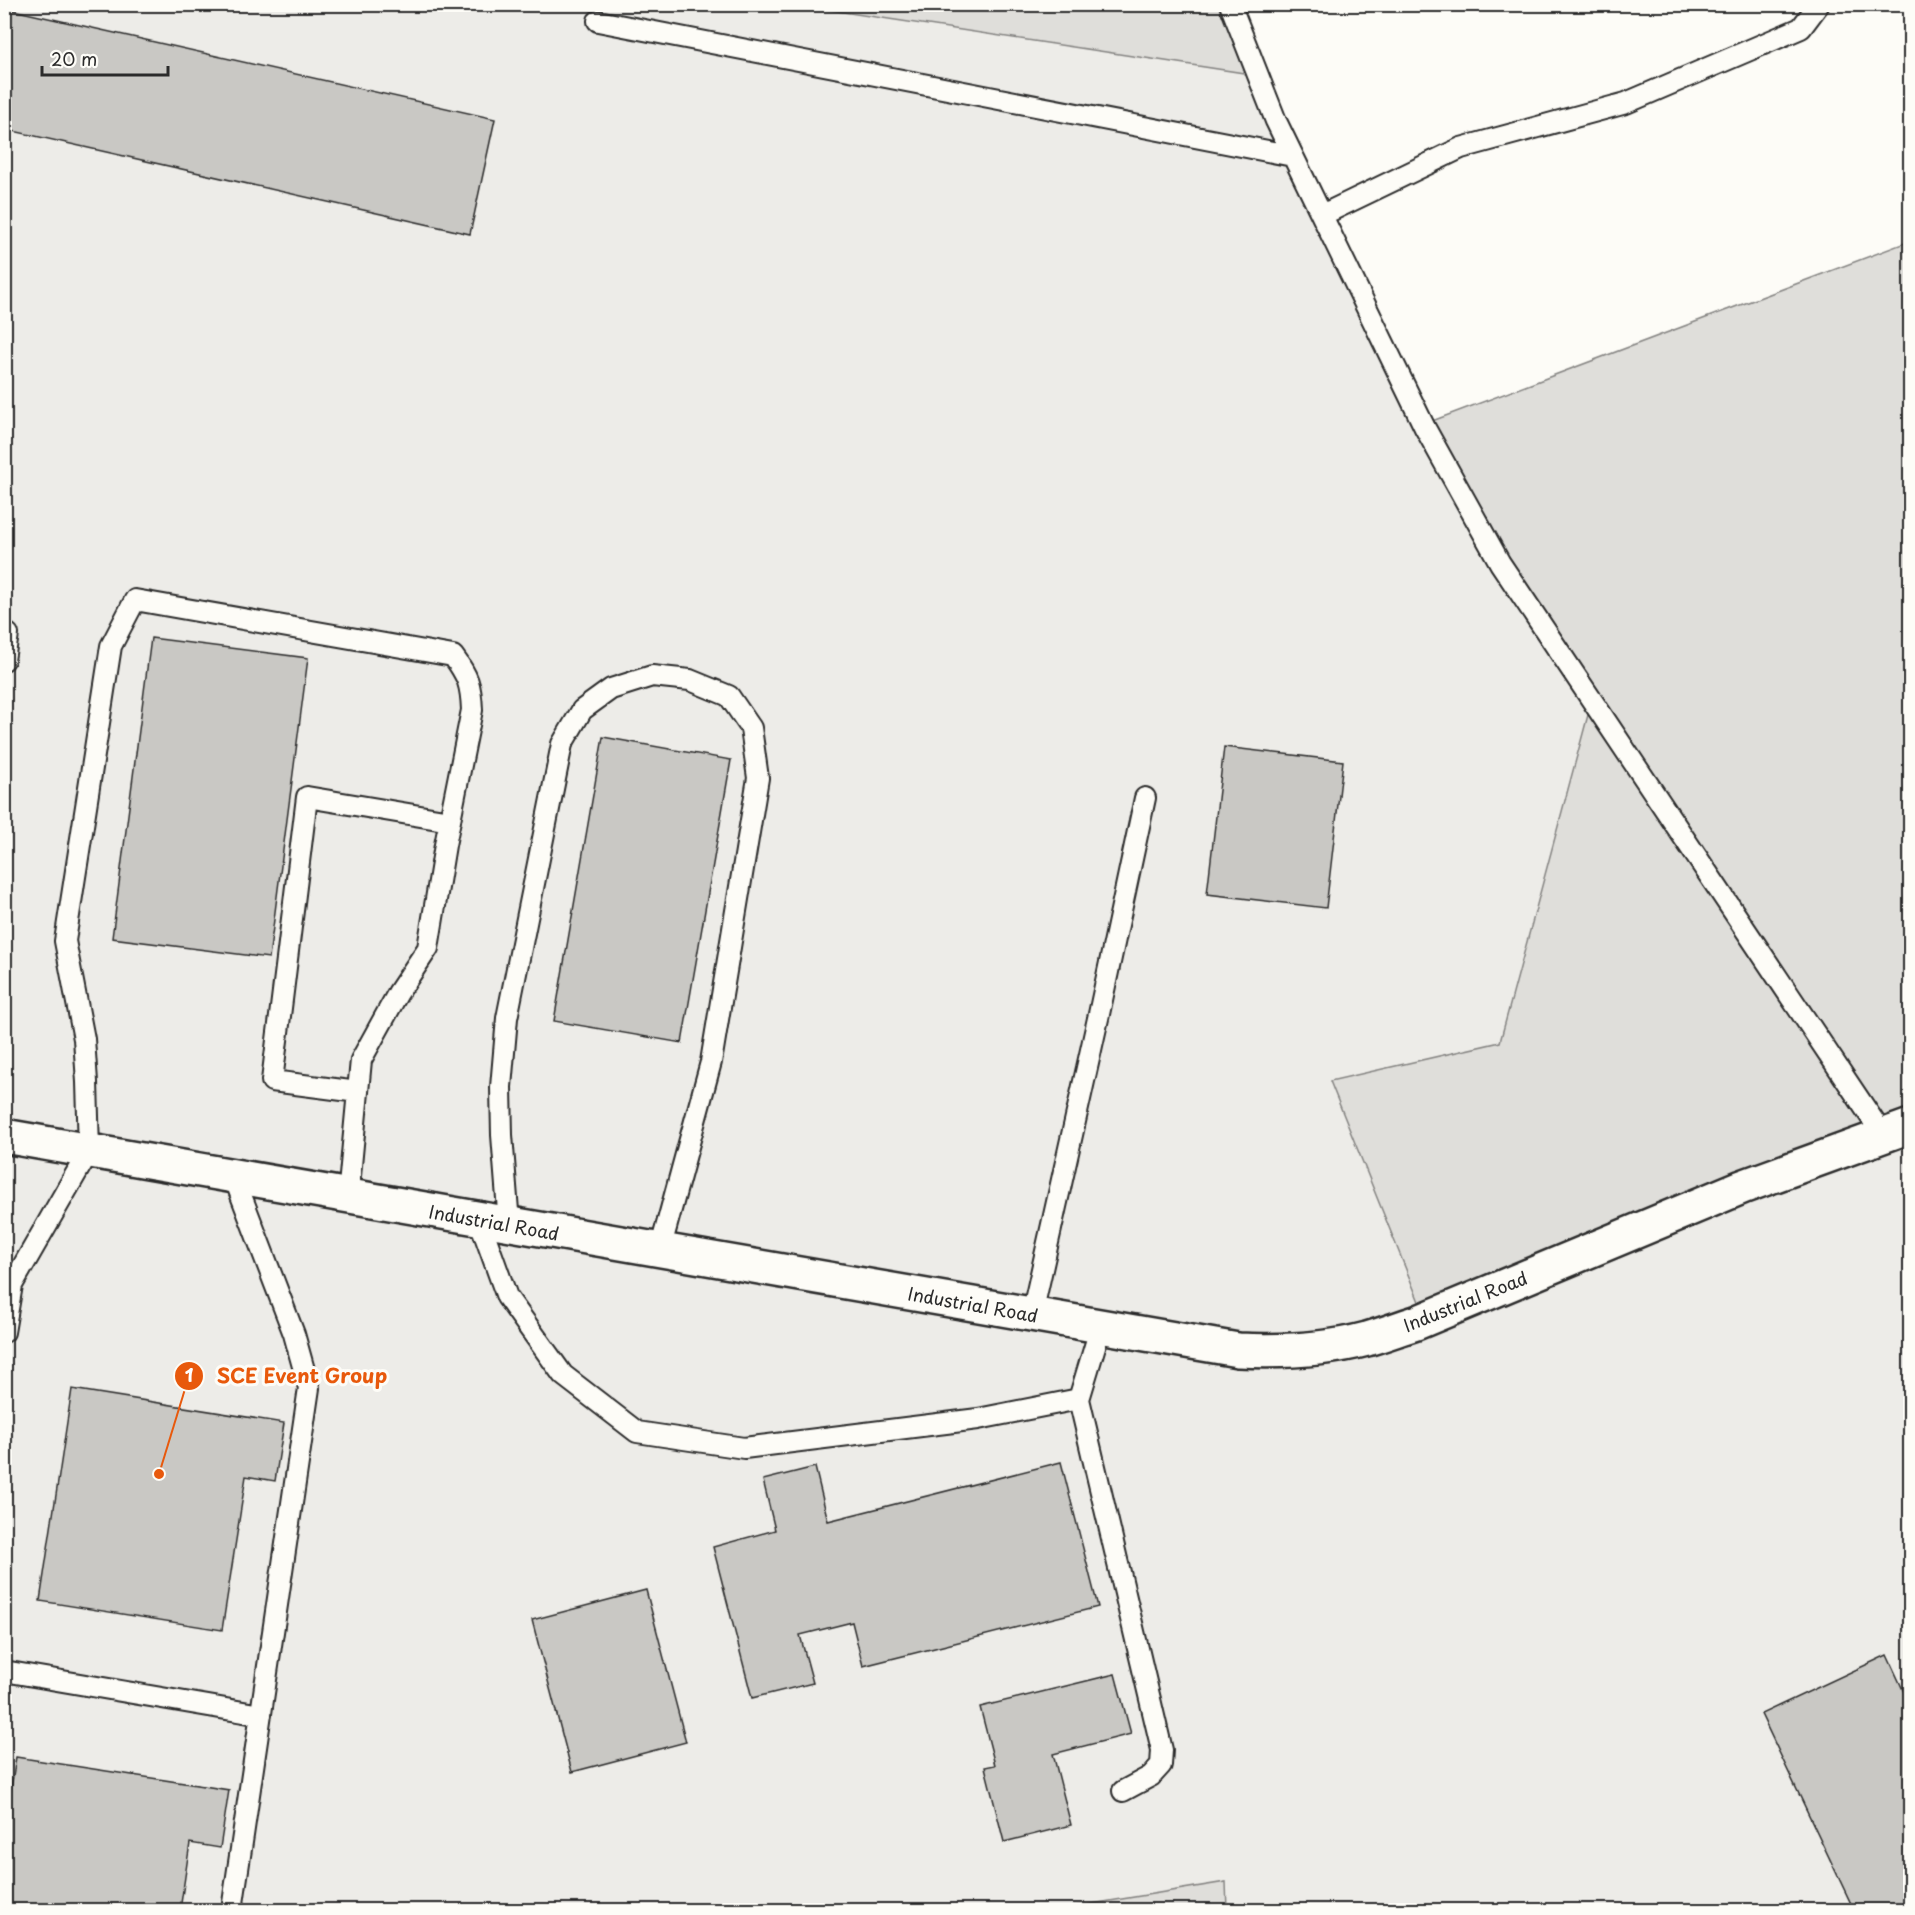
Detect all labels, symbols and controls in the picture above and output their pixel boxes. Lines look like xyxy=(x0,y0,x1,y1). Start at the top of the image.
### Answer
scale bar xyxy=(42,39,168,77)
text: 20 m xyxy=(51,45,97,72)
street label: Industrial Road xyxy=(427,1197,561,1247)
street label: Industrial Road xyxy=(1399,1264,1531,1338)
street label: Industrial Road xyxy=(906,1279,1040,1329)
callout: SCE Event Group xyxy=(174,1357,400,1395)
text: SCE Event Group xyxy=(217,1360,387,1390)
text: 1 xyxy=(185,1361,194,1388)

